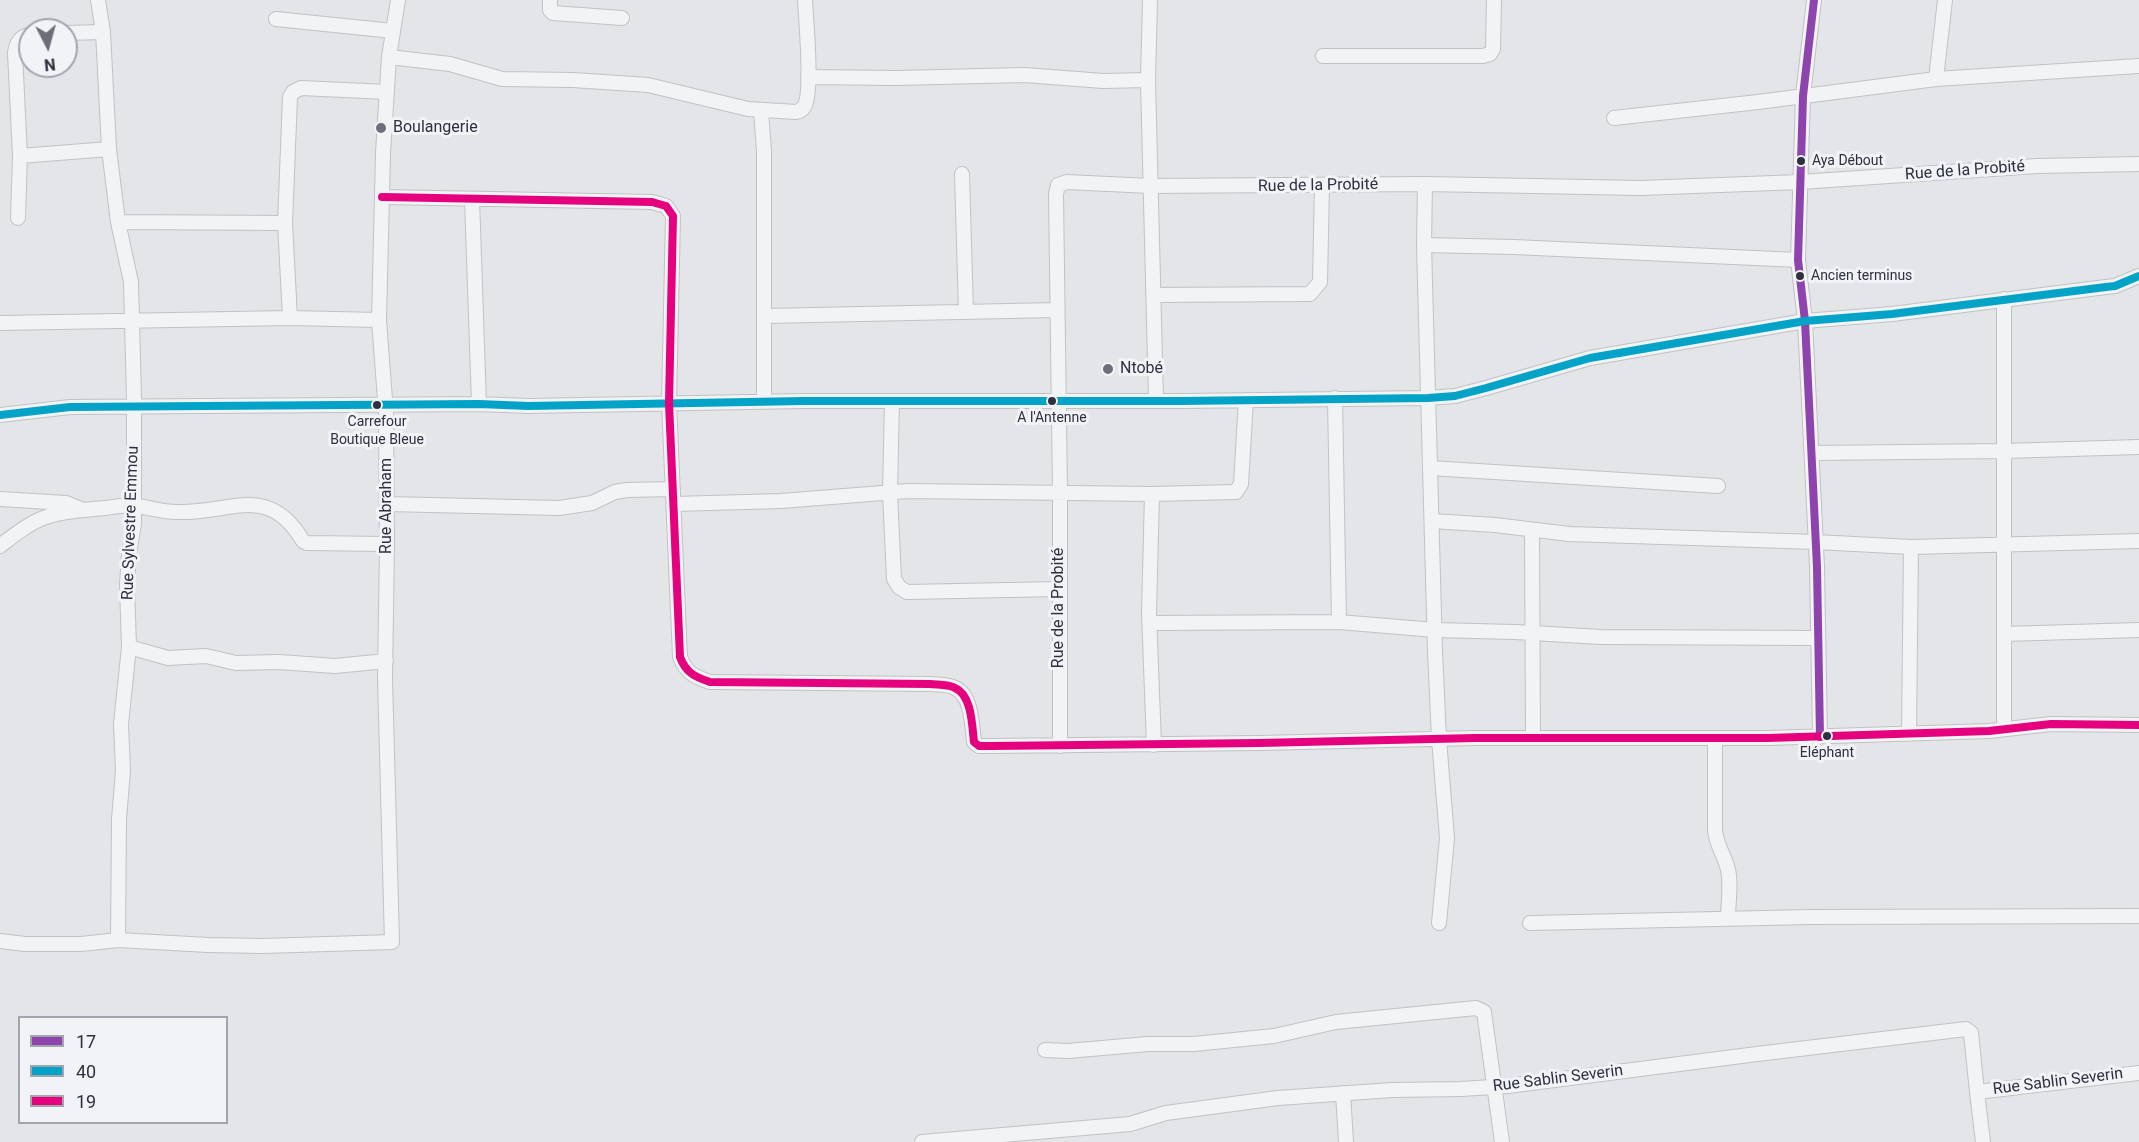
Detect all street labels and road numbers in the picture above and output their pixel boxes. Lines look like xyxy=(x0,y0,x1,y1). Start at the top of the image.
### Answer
street label: Rue de la Probité xyxy=(1904,157,2026,185)
street label: Rue de la Probité xyxy=(1258,175,1378,197)
street label: Rue Sylvestre Emmou xyxy=(119,445,143,601)
street label: Rue Abraham xyxy=(377,458,397,554)
street label: Rue de la Probité xyxy=(1049,548,1069,668)
street label: Rue Sablin Severin xyxy=(1492,1061,1624,1097)
street label: Rue Sablin Severin xyxy=(1992,1064,2124,1100)

